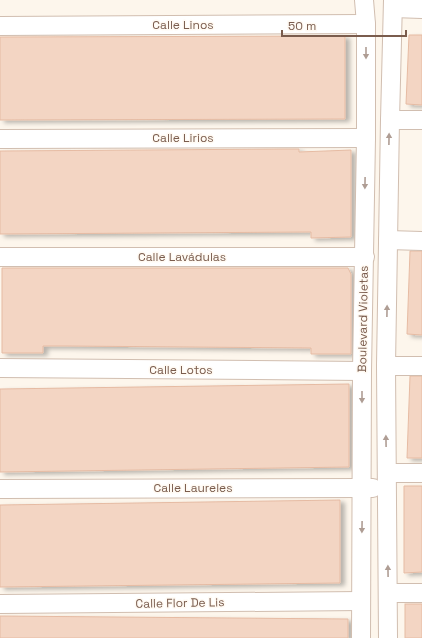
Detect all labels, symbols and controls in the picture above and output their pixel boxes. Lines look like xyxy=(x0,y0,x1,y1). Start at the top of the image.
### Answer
scale bar xyxy=(282,12,406,38)
street label: Calle Linos xyxy=(152,17,214,33)
text: 50 m xyxy=(288,18,316,34)
one-way arrow xyxy=(363,47,369,60)
street label: Calle Lirios xyxy=(152,130,214,146)
one-way arrow xyxy=(386,133,393,145)
one-way arrow xyxy=(362,177,368,190)
street label: Calle Lavádulas xyxy=(138,249,226,265)
street label: Boulevard Violetas xyxy=(354,265,372,373)
one-way arrow xyxy=(384,304,390,317)
street label: Calle Lotos xyxy=(149,362,213,378)
one-way arrow xyxy=(359,391,365,404)
one-way arrow xyxy=(383,435,390,447)
street label: Calle Laureles xyxy=(153,480,233,496)
one-way arrow xyxy=(359,521,365,534)
one-way arrow xyxy=(385,564,391,577)
street label: Calle Flor De Lis xyxy=(135,594,225,612)

